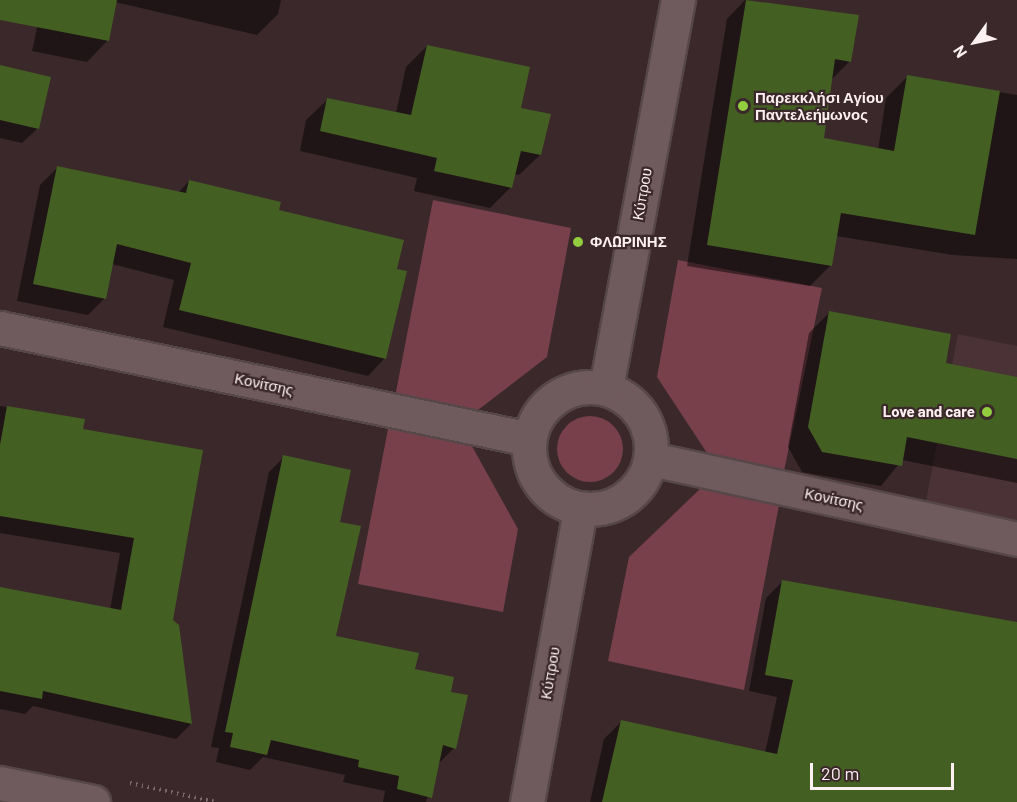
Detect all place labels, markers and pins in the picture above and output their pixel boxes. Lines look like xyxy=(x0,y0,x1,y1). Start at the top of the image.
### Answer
place label: Παρεκκλήσι Αγίου Παντελεήμωνος xyxy=(755,88,884,123)
marker: Παρεκκλήσι Αγίου Παντελεήμωνος xyxy=(736,99,750,113)
place label: ΦΛΩΡΙΝΗΣ xyxy=(590,233,667,251)
marker: ΦΛΩΡΙΝΗΣ xyxy=(571,235,585,249)
place label: Love and care xyxy=(883,403,975,421)
marker: Love and care xyxy=(980,405,994,419)

